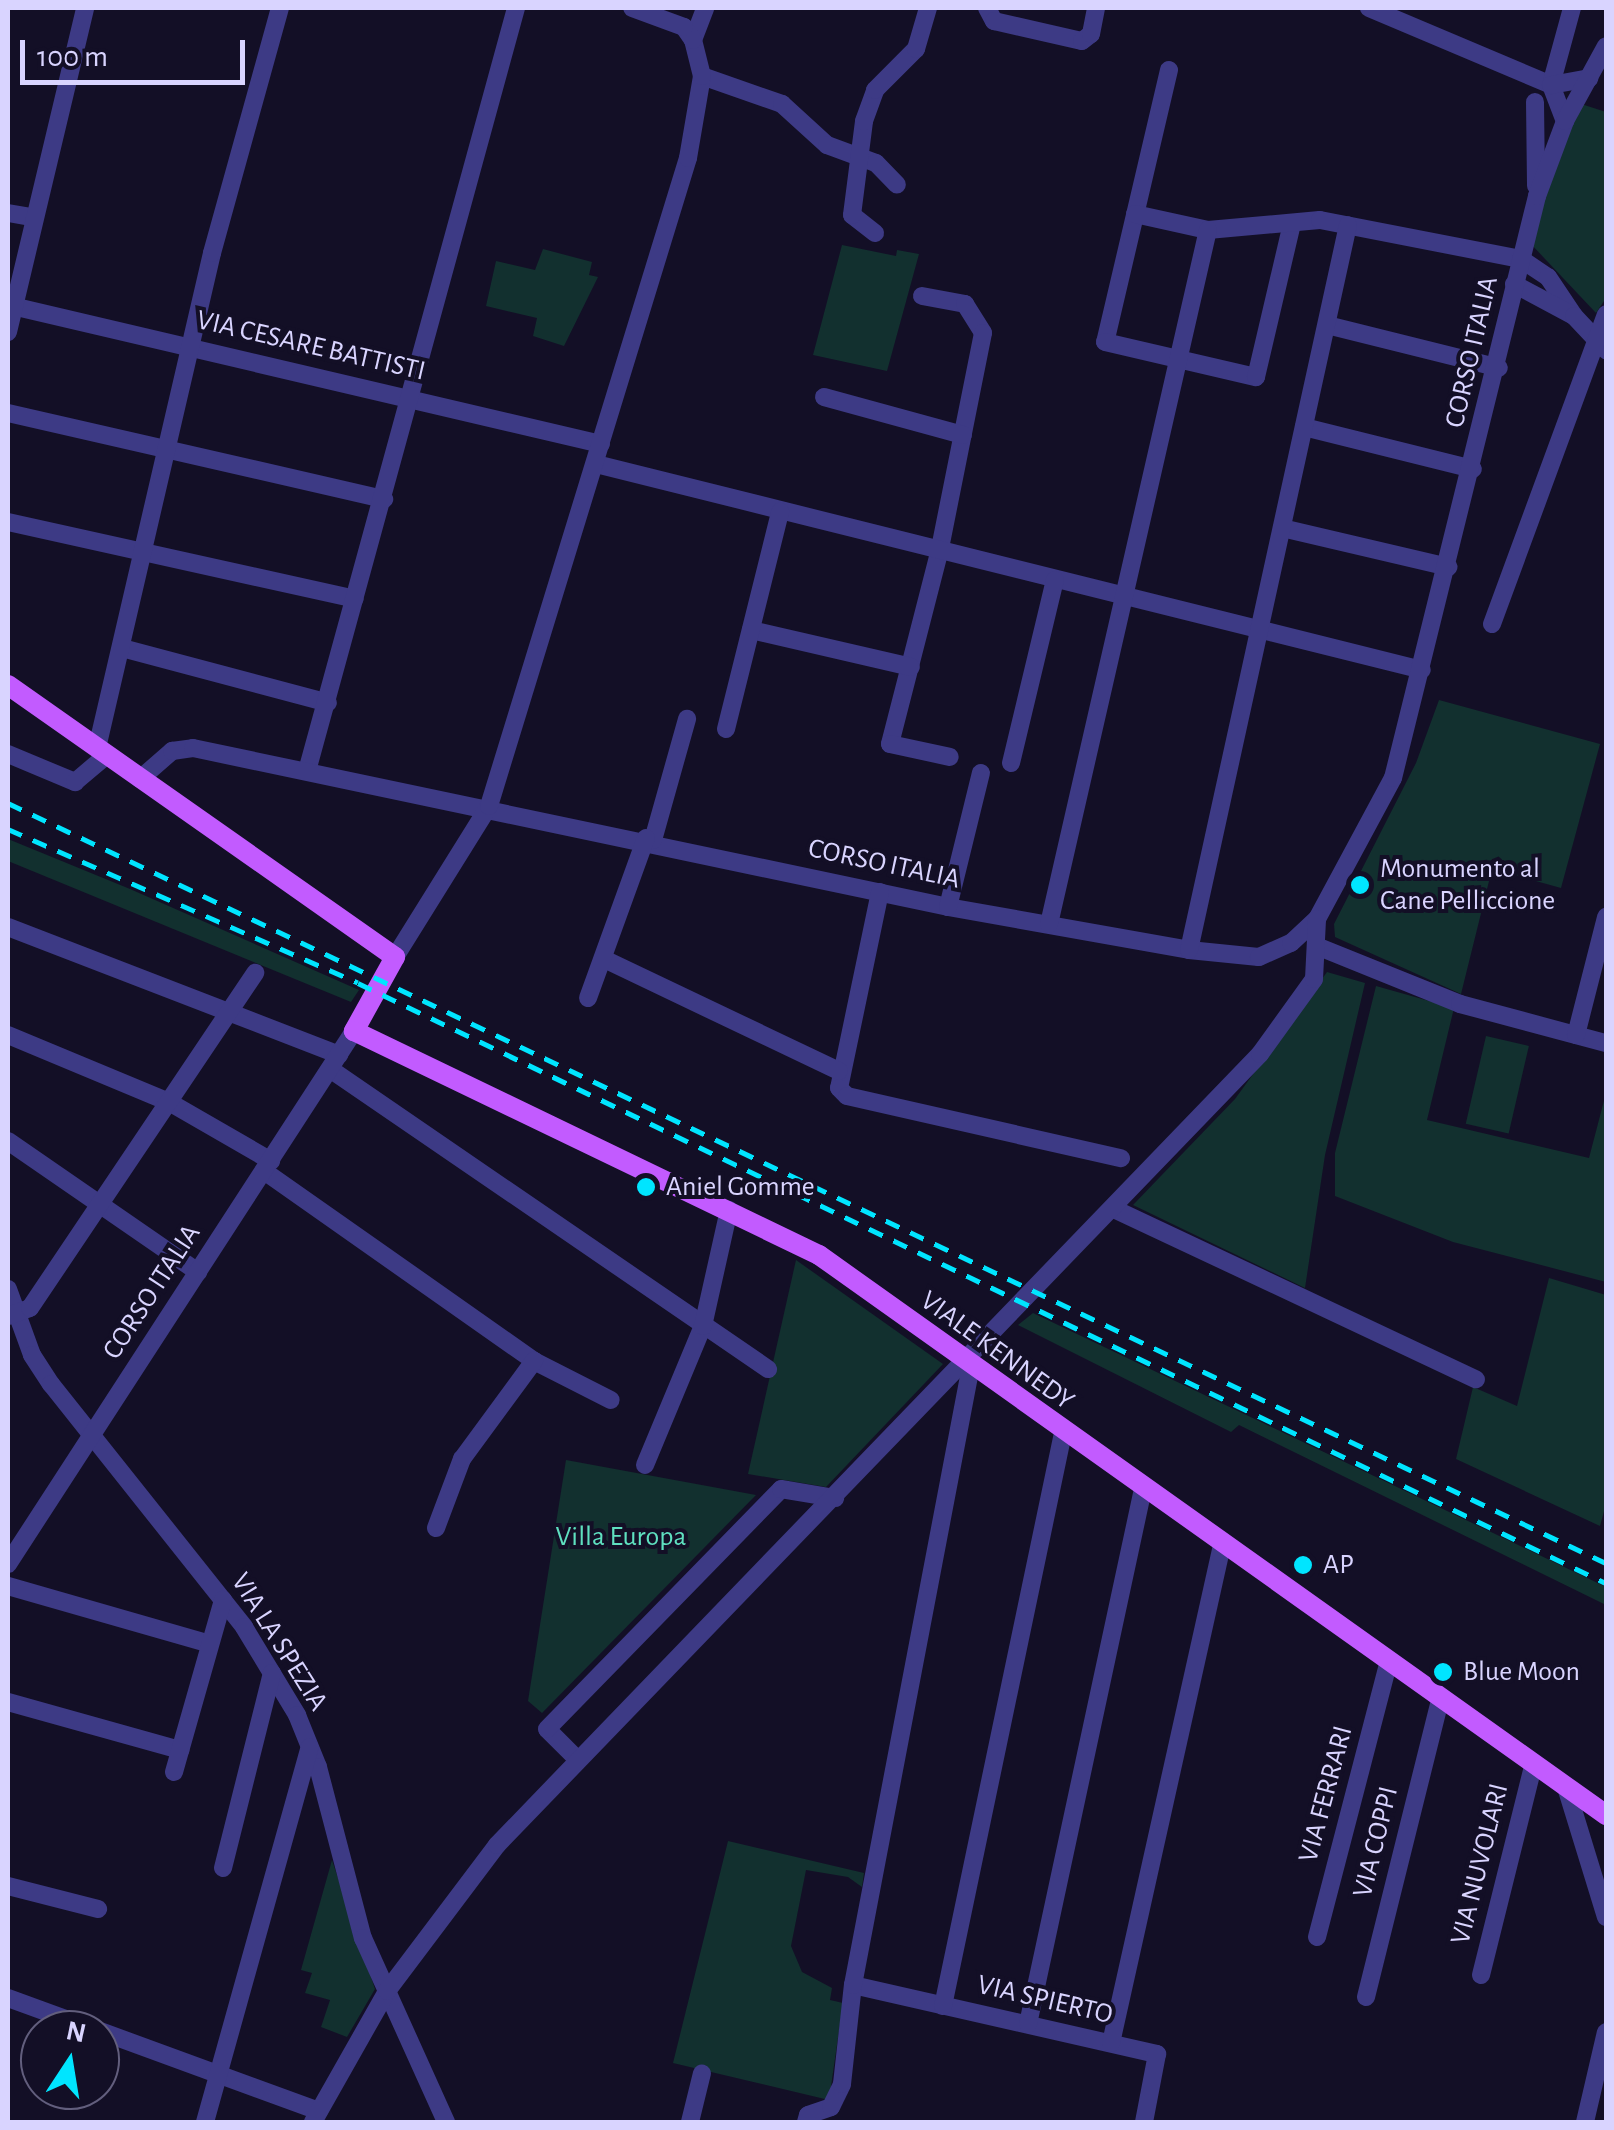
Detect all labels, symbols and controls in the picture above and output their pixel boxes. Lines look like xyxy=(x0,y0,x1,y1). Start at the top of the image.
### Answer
scale bar xyxy=(25,20,250,82)
text: 100 m xyxy=(37,42,108,72)
street label: CORSO ITALIA xyxy=(1438,273,1506,431)
street label: VIA CESARE BATTISTI xyxy=(193,303,429,389)
street label: CORSO ITALIA xyxy=(805,832,963,896)
place label: Monumento al Cane Pelliccione xyxy=(1380,852,1555,918)
marker: Monumento al Cane Pelliccione xyxy=(1349,874,1371,896)
place label: Aniel Gomme xyxy=(666,1170,815,1204)
marker: Aniel Gomme xyxy=(635,1176,657,1198)
street label: CORSO ITALIA xyxy=(96,1218,208,1366)
street label: VIALE KENNEDY xyxy=(914,1284,1080,1418)
park label: Villa Europa xyxy=(556,1520,686,1554)
place label: AP xyxy=(1323,1548,1354,1582)
marker: AP xyxy=(1292,1554,1314,1576)
street label: VIA LA SPEZIA xyxy=(223,1567,335,1717)
place label: Blue Moon xyxy=(1463,1655,1580,1689)
marker: Blue Moon xyxy=(1432,1661,1454,1683)
street label: VIA FERRARI xyxy=(1292,1722,1360,1866)
street label: VIA NUVOLARI xyxy=(1444,1780,1516,1948)
street label: VIA COPPI xyxy=(1346,1783,1406,1901)
street label: VIA SPIERTO xyxy=(974,1968,1116,2032)
north arrow xyxy=(20,2010,120,2110)
text: N xyxy=(63,2017,88,2048)

